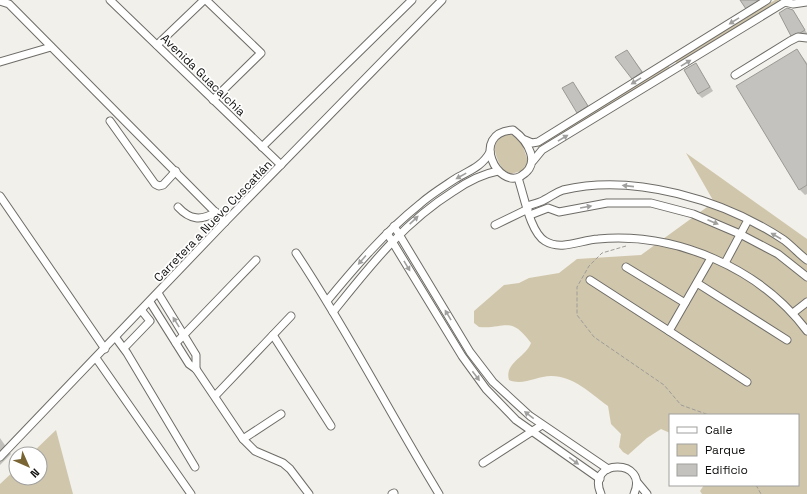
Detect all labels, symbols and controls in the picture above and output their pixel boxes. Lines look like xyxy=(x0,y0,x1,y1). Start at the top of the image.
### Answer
one-way arrow xyxy=(728,17,740,24)
street label: Avenida Guacalchia xyxy=(157,30,249,120)
one-way arrow xyxy=(680,59,692,66)
one-way arrow xyxy=(630,78,642,85)
one-way arrow xyxy=(558,134,568,142)
street label: Carretera a Nuevo Cuscatlán xyxy=(150,157,276,285)
one-way arrow xyxy=(455,173,466,179)
one-way arrow xyxy=(622,183,634,189)
one-way arrow xyxy=(580,203,592,209)
one-way arrow xyxy=(410,216,419,225)
one-way arrow xyxy=(707,219,719,225)
one-way arrow xyxy=(771,233,782,239)
one-way arrow xyxy=(357,254,366,265)
one-way arrow xyxy=(404,260,411,272)
one-way arrow xyxy=(444,309,451,321)
one-way arrow xyxy=(172,316,179,328)
one-way arrow xyxy=(472,371,480,382)
one-way arrow xyxy=(524,411,535,420)
legend xyxy=(669,414,799,486)
text: Calle xyxy=(705,422,733,438)
text: Parque xyxy=(705,442,745,458)
north arrow xyxy=(8,446,48,486)
one-way arrow xyxy=(569,457,579,465)
text: Edificio xyxy=(705,462,748,478)
text: N xyxy=(28,466,43,481)

